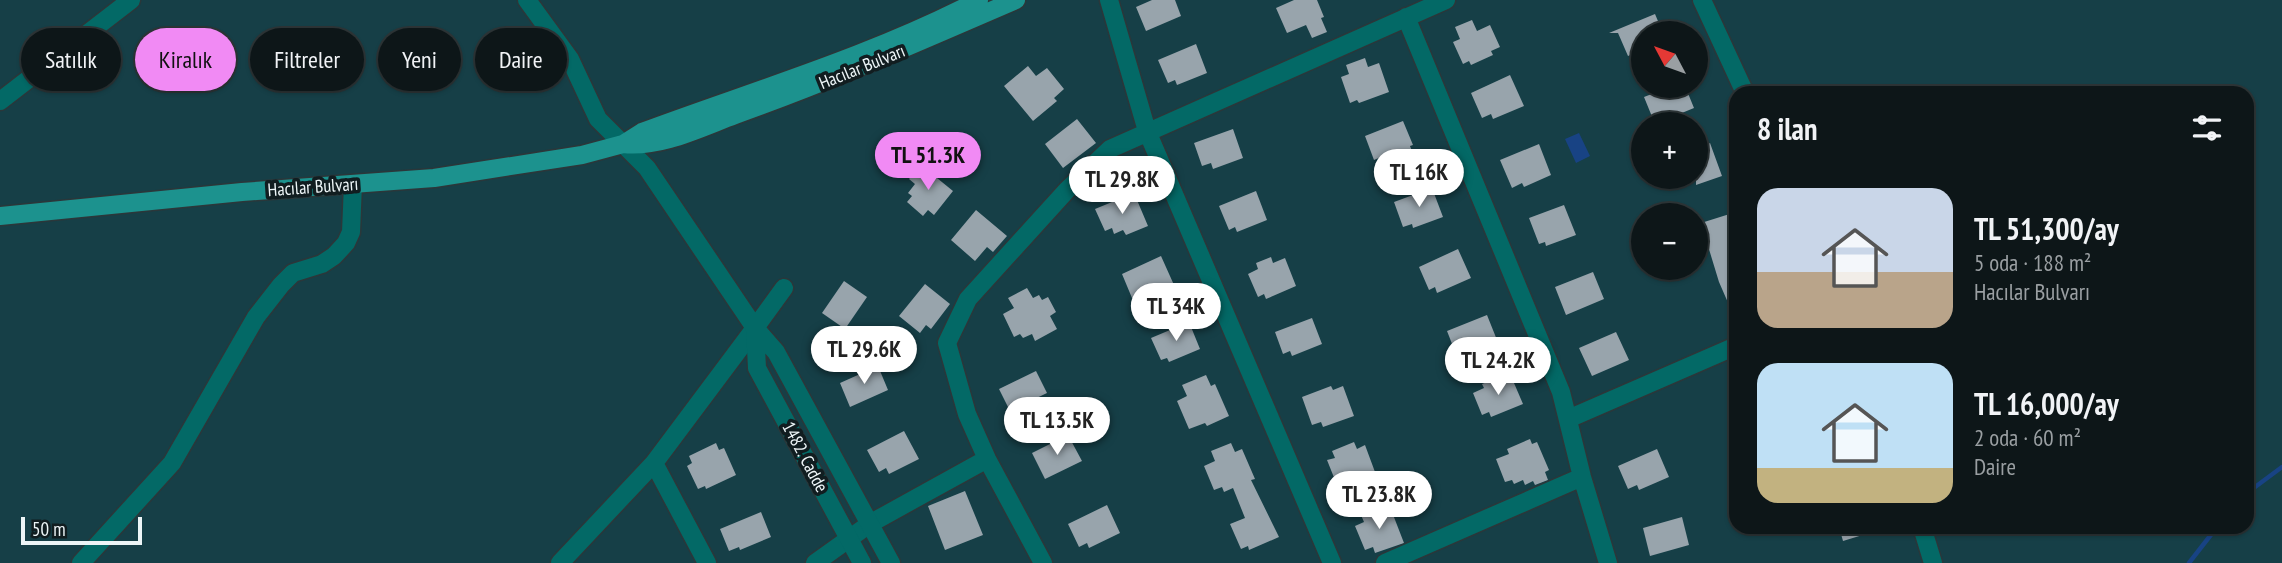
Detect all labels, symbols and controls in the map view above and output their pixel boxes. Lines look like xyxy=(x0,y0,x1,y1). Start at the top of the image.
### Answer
north arrow xyxy=(1631,21,1708,98)
map controls xyxy=(1631,21,1708,280)
chip: Satılık xyxy=(21,28,121,91)
chip: Kiralık xyxy=(135,28,236,91)
chip: Filtreler xyxy=(250,28,364,91)
chip: Yeni xyxy=(378,28,461,91)
chip: Daire xyxy=(475,28,567,91)
street label: Hacılar Bulvarı xyxy=(815,39,908,94)
text: 8 ilan xyxy=(1757,109,1817,148)
icon: filters xyxy=(2188,109,2226,147)
button: + xyxy=(1631,112,1708,189)
pin: TL 51.3K xyxy=(856,132,1000,192)
text: TL 51.3K xyxy=(891,140,965,169)
pin: TL 16K xyxy=(1362,150,1476,209)
pin: TL 29.8K xyxy=(1050,156,1194,216)
text: TL 16K xyxy=(1390,157,1448,186)
text: TL 29.8K xyxy=(1085,164,1159,193)
street label: Hacılar Bulvarı xyxy=(267,172,359,201)
button: − xyxy=(1631,203,1708,280)
text: TL 51,300/ay xyxy=(1974,209,2119,248)
icon: home xyxy=(1813,216,1897,300)
text: 5 oda · 188 m² xyxy=(1974,248,2091,277)
text: Hacılar Bulvarı xyxy=(1974,277,2090,306)
pin: TL 34K xyxy=(1119,284,1233,343)
text: TL 34K xyxy=(1147,291,1205,320)
pin: TL 29.6K xyxy=(792,326,936,386)
text: TL 29.6K xyxy=(827,334,901,363)
pin: TL 24.2K xyxy=(1426,338,1570,397)
text: TL 24.2K xyxy=(1461,345,1535,374)
text: TL 16,000/ay xyxy=(1974,384,2119,423)
icon: home xyxy=(1813,391,1897,475)
pin: TL 13.5K xyxy=(985,398,1129,457)
text: TL 13.5K xyxy=(1020,405,1094,434)
street label: 1482. Cadde xyxy=(777,418,834,496)
text: 2 oda · 60 m² xyxy=(1974,423,2081,452)
text: Daire xyxy=(1974,452,2016,481)
pin: TL 23.8K xyxy=(1307,472,1451,531)
text: TL 23.8K xyxy=(1342,479,1416,508)
scale bar xyxy=(21,514,142,546)
text: 50 m xyxy=(32,517,66,541)

